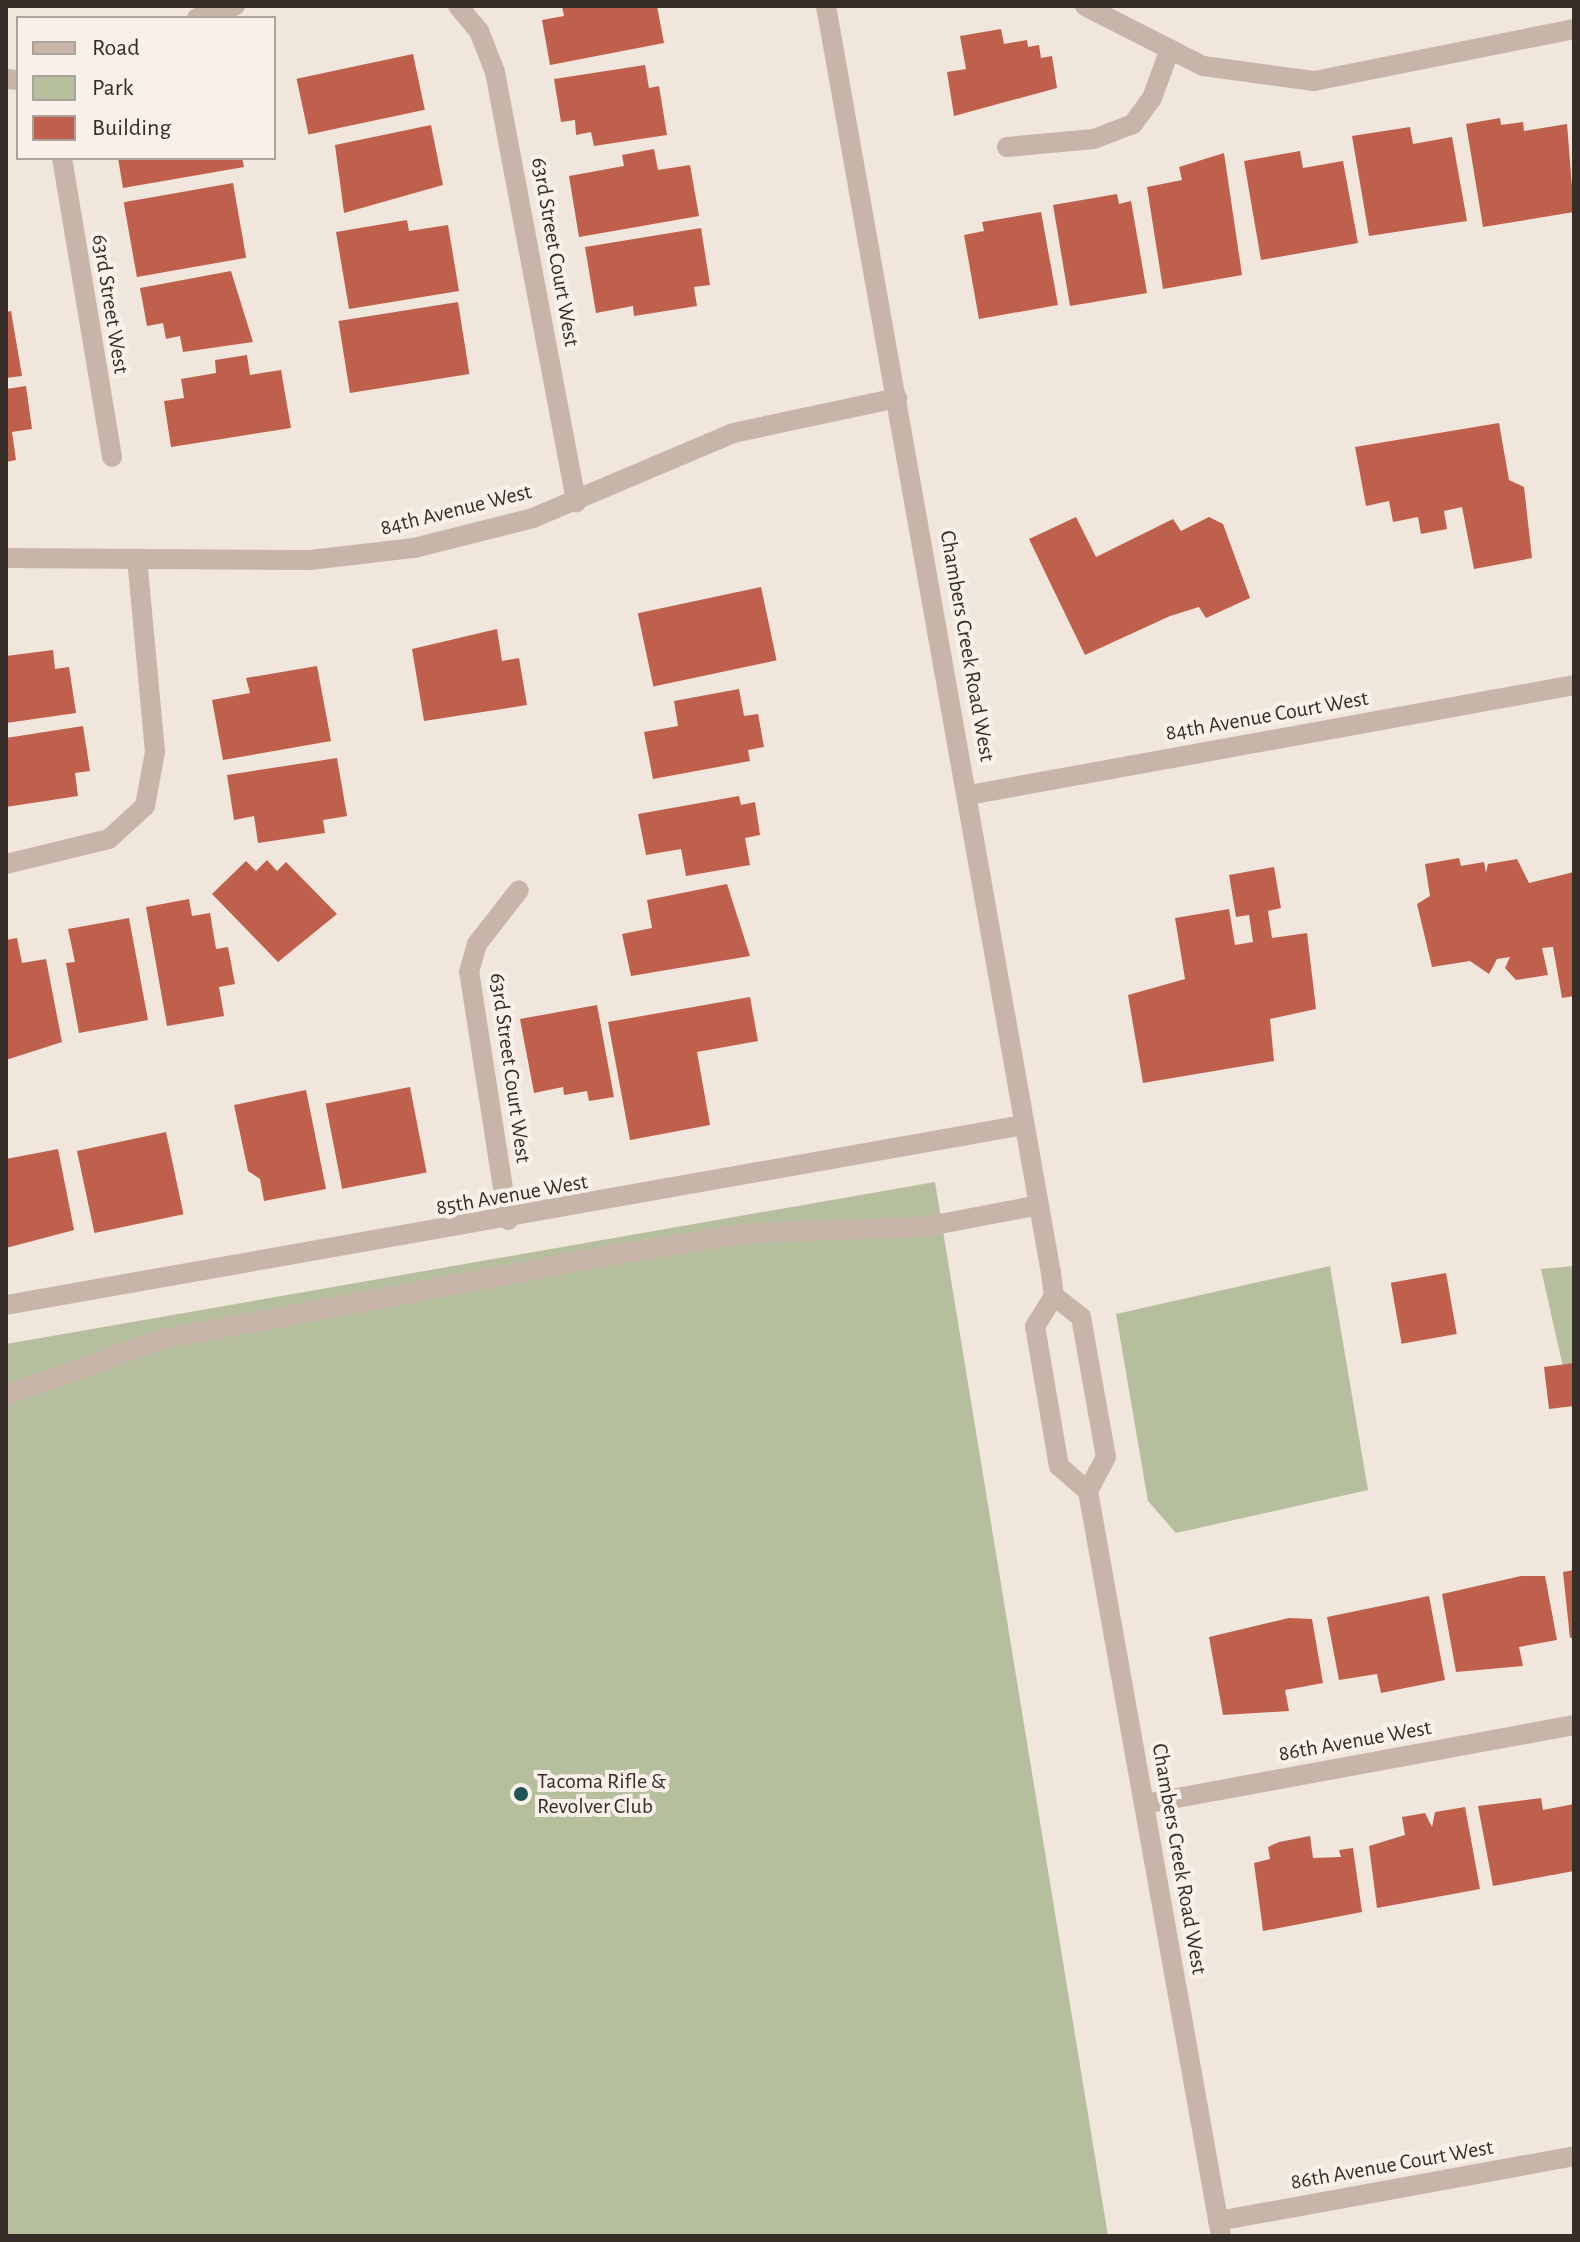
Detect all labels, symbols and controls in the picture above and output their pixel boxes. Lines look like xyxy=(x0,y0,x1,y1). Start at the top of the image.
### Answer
legend xyxy=(16,16,276,160)
text: Road xyxy=(92,36,140,60)
text: Park xyxy=(92,76,133,100)
text: Building xyxy=(92,116,171,140)
street label: 63rd Street Court West xyxy=(525,155,585,349)
street label: 63rd Street West xyxy=(86,232,134,376)
street label: 84th Avenue West xyxy=(378,478,534,542)
street label: Chambers Creek Road West xyxy=(934,528,1000,764)
street label: 84th Avenue Court West xyxy=(1164,685,1370,747)
street label: 63rd Street Court West xyxy=(484,971,536,1165)
street label: 85th Avenue West xyxy=(434,1169,590,1221)
street label: 86th Avenue West xyxy=(1277,1715,1433,1767)
street label: Chambers Creek Road West xyxy=(1146,1741,1212,1977)
place label: Tacoma Rifle & Revolver Club xyxy=(537,1768,666,1820)
marker: Tacoma Rifle & Revolver Club xyxy=(512,1785,530,1803)
street label: 86th Avenue Court West xyxy=(1289,2134,1495,2196)

